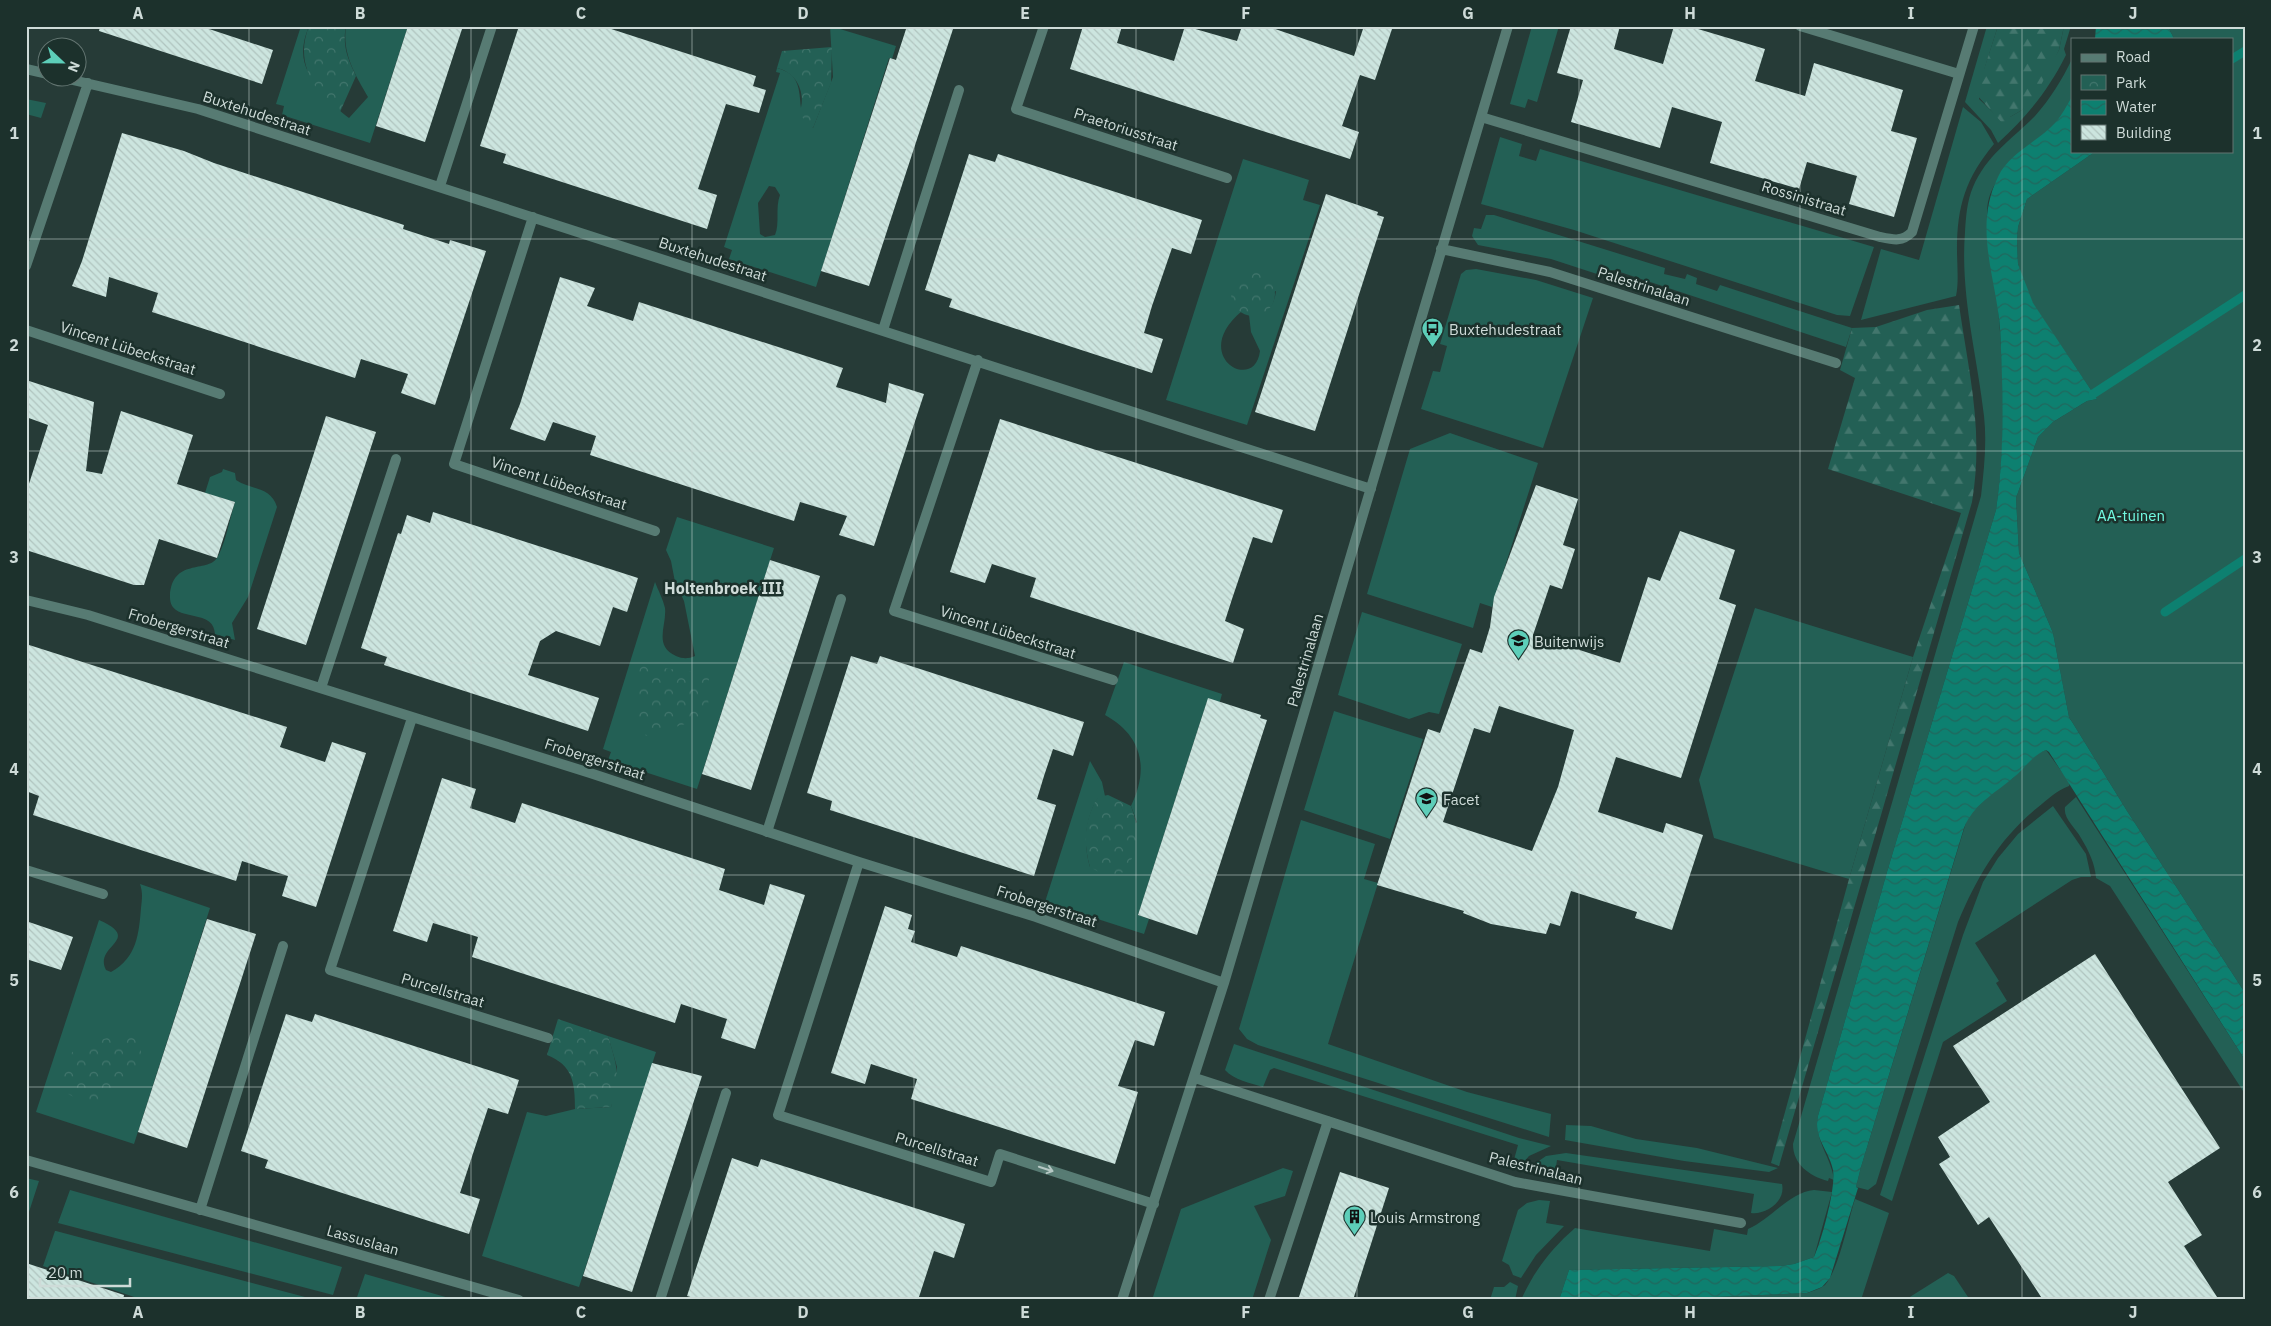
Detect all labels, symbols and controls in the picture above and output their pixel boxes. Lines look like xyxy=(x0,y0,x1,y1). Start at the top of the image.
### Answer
text: A xyxy=(133,3,144,23)
text: B xyxy=(355,3,366,23)
text: C xyxy=(576,3,586,23)
text: D xyxy=(797,3,809,23)
text: E xyxy=(1020,3,1030,23)
text: F xyxy=(1241,3,1251,23)
text: G xyxy=(1462,3,1474,23)
text: H xyxy=(1684,3,1696,23)
text: I xyxy=(1908,3,1915,23)
text: J xyxy=(2129,3,2137,23)
north arrow xyxy=(38,38,88,88)
legend xyxy=(2071,38,2234,152)
text: Road xyxy=(2116,47,2151,66)
text: N xyxy=(64,59,84,75)
text: Park xyxy=(2116,73,2146,92)
street label: Buxtehudestraat xyxy=(201,87,313,139)
text: Water xyxy=(2116,97,2157,116)
street label: Praetoriusstraat xyxy=(1072,103,1180,155)
text: 1 xyxy=(9,123,19,143)
text: Building xyxy=(2116,123,2171,142)
text: 1 xyxy=(2252,123,2262,143)
street label: Rossinistraat xyxy=(1759,176,1849,220)
street label: Buxtehudestraat xyxy=(657,233,769,285)
street label: Palestrinalaan xyxy=(1595,262,1693,310)
street label: Vincent Lübeckstraat xyxy=(58,317,198,379)
bus stop icon: Buxtehudestraat xyxy=(1421,317,1445,348)
place label: Buxtehudestraat xyxy=(1449,320,1562,339)
text: 2 xyxy=(9,335,19,355)
text: 2 xyxy=(2252,335,2262,355)
street label: Vincent Lübeckstraat xyxy=(489,452,629,514)
park label: AA-tuinen xyxy=(2097,506,2165,525)
text: 3 xyxy=(9,547,19,567)
text: 3 xyxy=(2252,547,2262,567)
district label: Holtenbroek III xyxy=(664,578,782,598)
street label: Vincent Lübeckstraat xyxy=(938,601,1078,663)
street label: Frobergerstraat xyxy=(126,604,232,652)
street label: Palestrinalaan xyxy=(1283,611,1327,709)
school or university icon: Buitenwijs xyxy=(1506,629,1530,660)
place label: Buitenwijs xyxy=(1534,632,1604,651)
street label: Frobergerstraat xyxy=(542,734,648,784)
text: 4 xyxy=(9,759,19,779)
text: 4 xyxy=(2252,759,2262,779)
school or university icon: Facet xyxy=(1415,787,1439,818)
place label: Facet xyxy=(1443,790,1480,809)
street label: Frobergerstraat xyxy=(994,881,1100,931)
street label: Purcellstraat xyxy=(399,968,487,1012)
text: 5 xyxy=(9,970,19,990)
text: 5 xyxy=(2252,970,2262,990)
street label: Purcellstraat xyxy=(893,1127,981,1171)
street label: Palestrinalaan xyxy=(1487,1147,1585,1189)
one-way arrow xyxy=(1038,1165,1054,1175)
text: 6 xyxy=(9,1182,19,1202)
text: 6 xyxy=(2252,1182,2262,1202)
building icon: Louis Armstrong xyxy=(1342,1205,1366,1236)
place label: Louis Armstrong xyxy=(1370,1208,1480,1227)
street label: Lassuslaan xyxy=(325,1221,401,1259)
scale bar xyxy=(40,1256,130,1288)
text: 20 m xyxy=(48,1263,83,1282)
text: A xyxy=(133,1302,144,1322)
text: B xyxy=(355,1302,366,1322)
text: C xyxy=(576,1302,586,1322)
text: D xyxy=(797,1302,809,1322)
text: E xyxy=(1020,1302,1030,1322)
text: F xyxy=(1241,1302,1251,1322)
text: G xyxy=(1462,1302,1474,1322)
text: H xyxy=(1684,1302,1696,1322)
text: I xyxy=(1908,1302,1915,1322)
text: J xyxy=(2129,1302,2137,1322)

